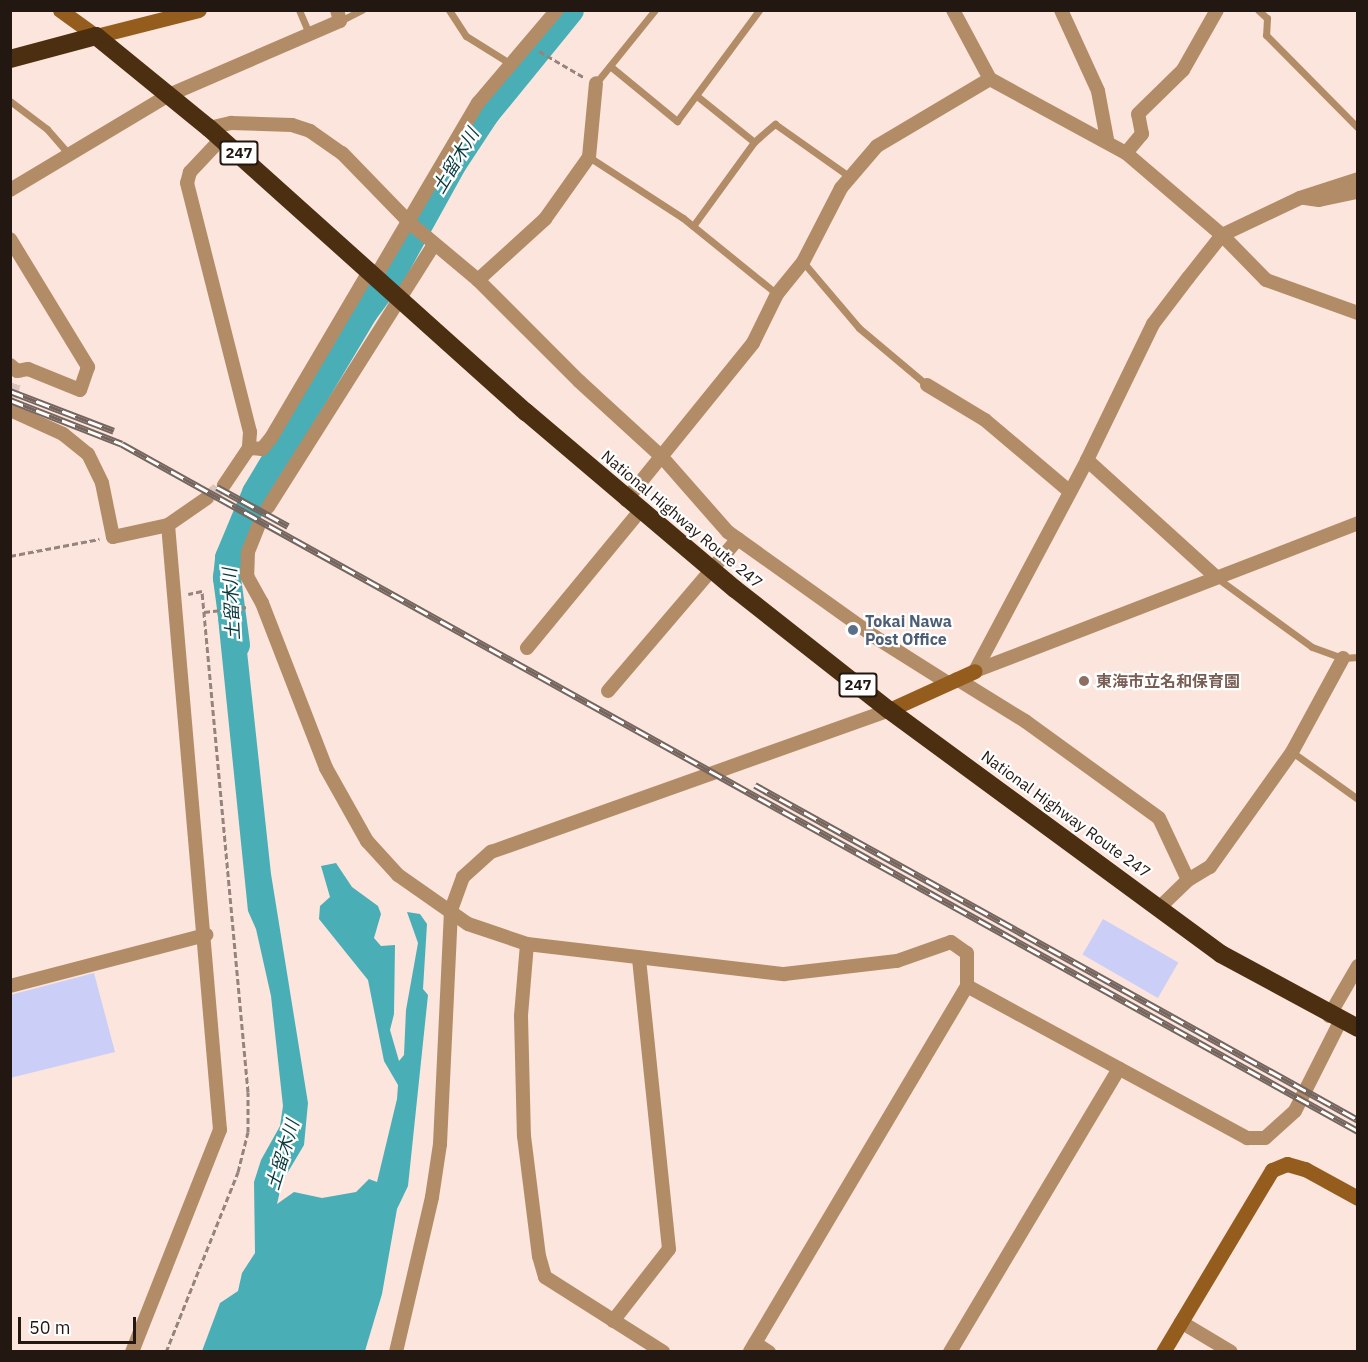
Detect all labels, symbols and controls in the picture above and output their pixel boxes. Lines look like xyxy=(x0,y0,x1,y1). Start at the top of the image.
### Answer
water label: 土留木川 xyxy=(428,125,484,197)
road number: 247 xyxy=(220,141,258,165)
street label: National Highway Route 247 xyxy=(598,446,766,592)
water label: 土留木川 xyxy=(219,567,245,641)
place label: Tokai Nawa Post Office xyxy=(865,611,952,649)
marker: Tokai Nawa Post Office xyxy=(846,623,860,637)
place label: 東海市立名和保育園 xyxy=(1096,671,1240,691)
road number: 247 xyxy=(838,673,878,697)
marker: 東海市立名和保育園 xyxy=(1077,674,1091,688)
street label: National Highway Route 247 xyxy=(978,746,1154,882)
water label: 土留木川 xyxy=(262,1117,304,1193)
scale bar xyxy=(21,1305,140,1343)
text: 50 m xyxy=(29,1316,71,1339)

